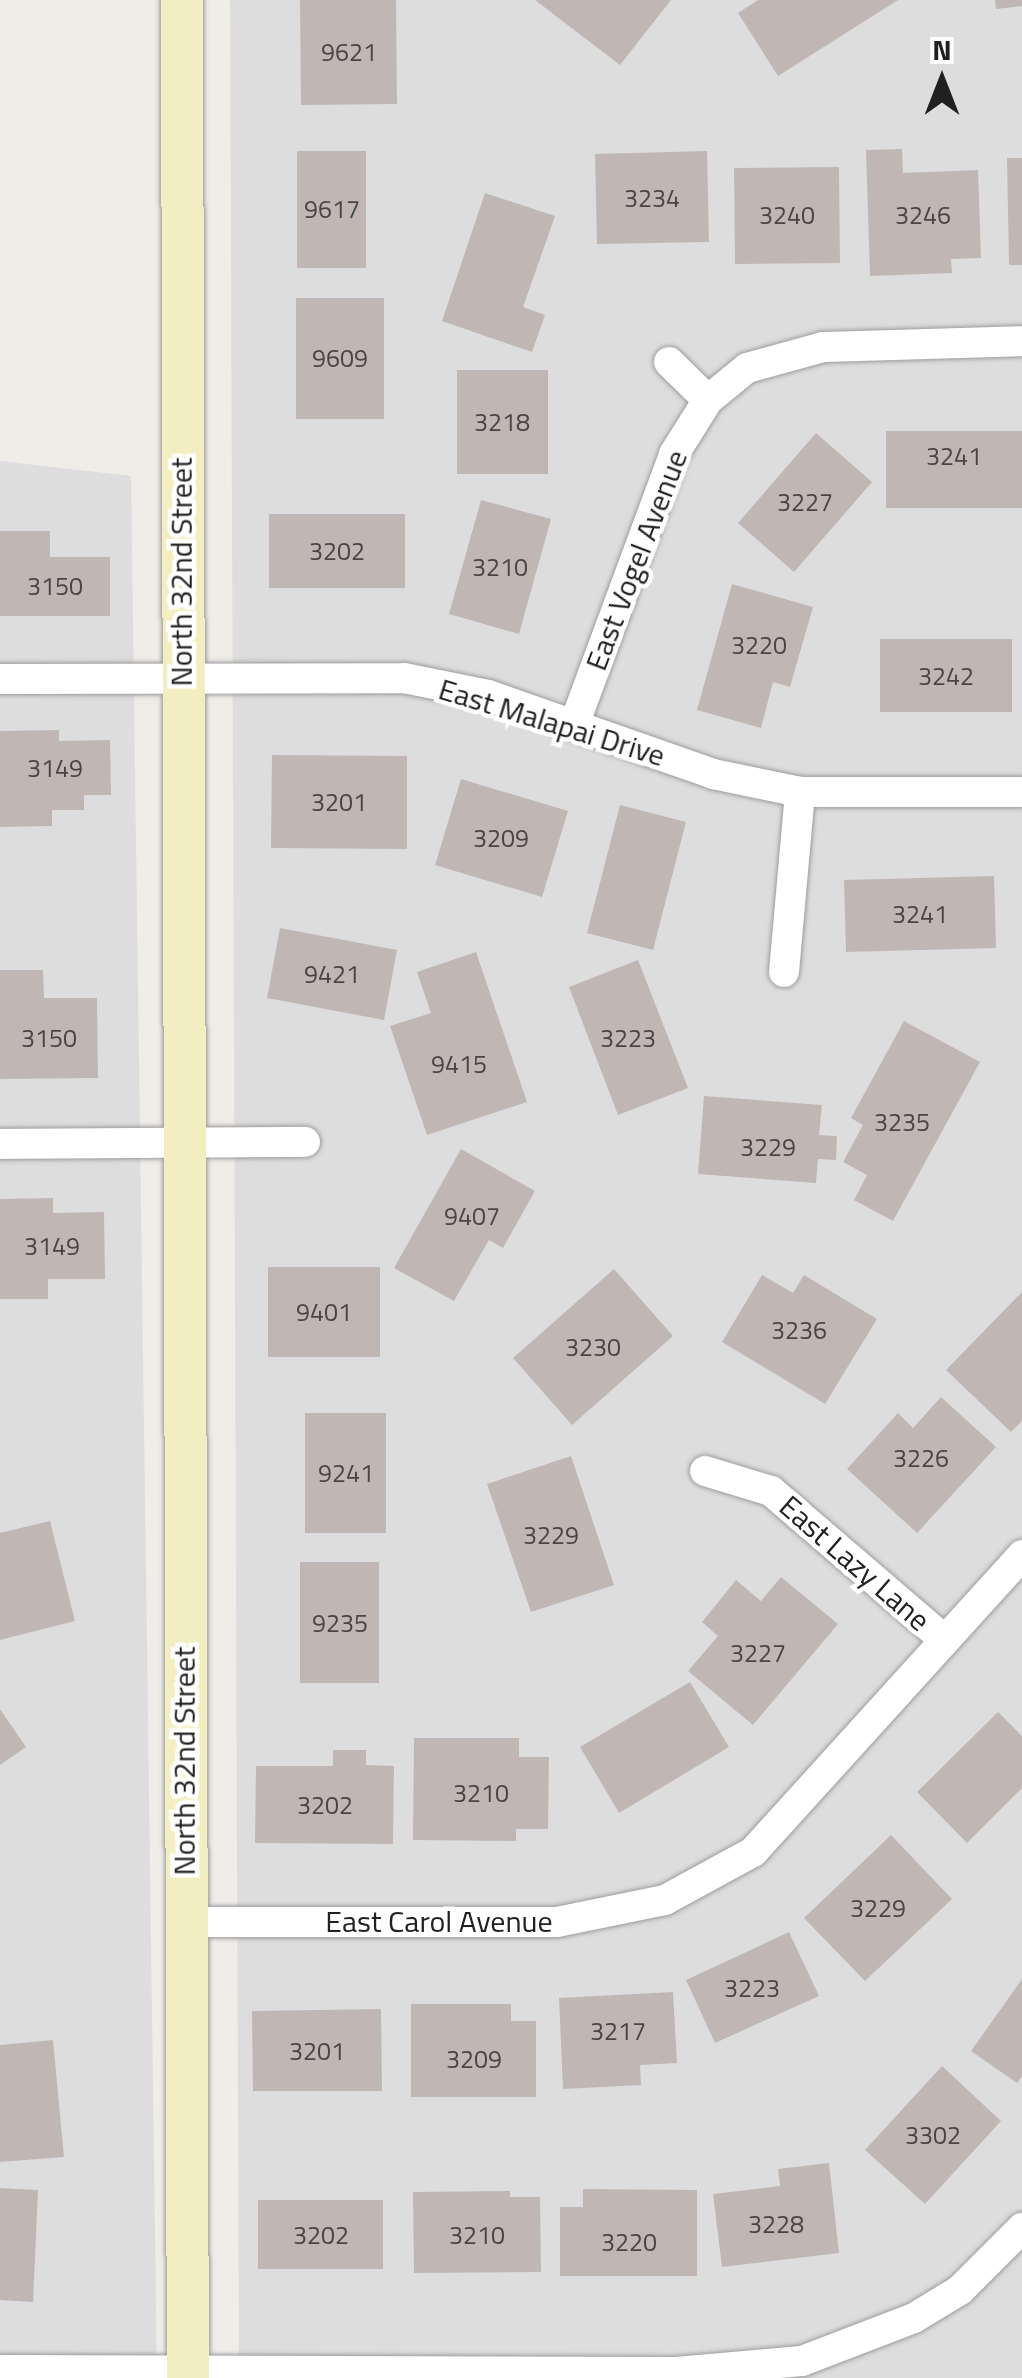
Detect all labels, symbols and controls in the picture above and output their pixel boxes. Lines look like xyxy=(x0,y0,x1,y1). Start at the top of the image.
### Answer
text: N xyxy=(932,28,952,71)
north arrow xyxy=(892,30,992,130)
house number: 9621 xyxy=(321,37,377,67)
house number: 3234 xyxy=(624,183,680,213)
house number: 9617 xyxy=(304,194,360,224)
house number: 3240 xyxy=(759,200,815,230)
house number: 3246 xyxy=(895,200,951,230)
house number: 9609 xyxy=(312,343,368,373)
house number: 3218 xyxy=(474,407,530,437)
house number: 3241 xyxy=(926,441,982,471)
street label: East Vogel Avenue xyxy=(577,445,695,675)
street label: North 32nd Street xyxy=(163,457,199,687)
house number: 3227 xyxy=(777,487,833,517)
house number: 3202 xyxy=(309,536,365,566)
house number: 3210 xyxy=(472,552,528,582)
house number: 3150 xyxy=(27,571,83,601)
house number: 3220 xyxy=(731,630,787,660)
house number: 3242 xyxy=(918,661,974,691)
street label: East Malapai Drive xyxy=(435,671,669,773)
house number: 3149 xyxy=(27,753,83,783)
house number: 3201 xyxy=(311,787,367,817)
house number: 3209 xyxy=(473,823,529,853)
house number: 3241 xyxy=(892,899,948,929)
house number: 9421 xyxy=(304,959,360,989)
house number: 3150 xyxy=(21,1023,77,1053)
house number: 3223 xyxy=(600,1023,656,1053)
house number: 9415 xyxy=(431,1049,487,1079)
house number: 3235 xyxy=(874,1107,930,1137)
house number: 3229 xyxy=(740,1132,796,1162)
house number: 9407 xyxy=(444,1201,500,1231)
house number: 3149 xyxy=(24,1231,80,1261)
house number: 9401 xyxy=(296,1297,352,1327)
house number: 3236 xyxy=(771,1315,827,1345)
house number: 3230 xyxy=(565,1332,621,1362)
house number: 3226 xyxy=(893,1443,949,1473)
house number: 9241 xyxy=(318,1458,374,1488)
street label: East Lazy Lane xyxy=(772,1488,938,1638)
house number: 3229 xyxy=(523,1520,579,1550)
house number: 9235 xyxy=(312,1608,368,1638)
house number: 3227 xyxy=(730,1638,786,1668)
street label: North 32nd Street xyxy=(166,1646,202,1876)
house number: 3210 xyxy=(453,1778,509,1808)
house number: 3202 xyxy=(297,1790,353,1820)
house number: 3229 xyxy=(850,1893,906,1923)
street label: East Carol Avenue xyxy=(325,1903,553,1939)
house number: 3223 xyxy=(724,1973,780,2003)
house number: 3217 xyxy=(590,2016,646,2046)
house number: 3201 xyxy=(289,2036,345,2066)
house number: 3209 xyxy=(446,2044,502,2074)
house number: 3302 xyxy=(905,2120,961,2150)
house number: 3228 xyxy=(748,2209,804,2239)
house number: 3202 xyxy=(293,2220,349,2250)
house number: 3210 xyxy=(449,2220,505,2250)
house number: 3220 xyxy=(601,2227,657,2257)

